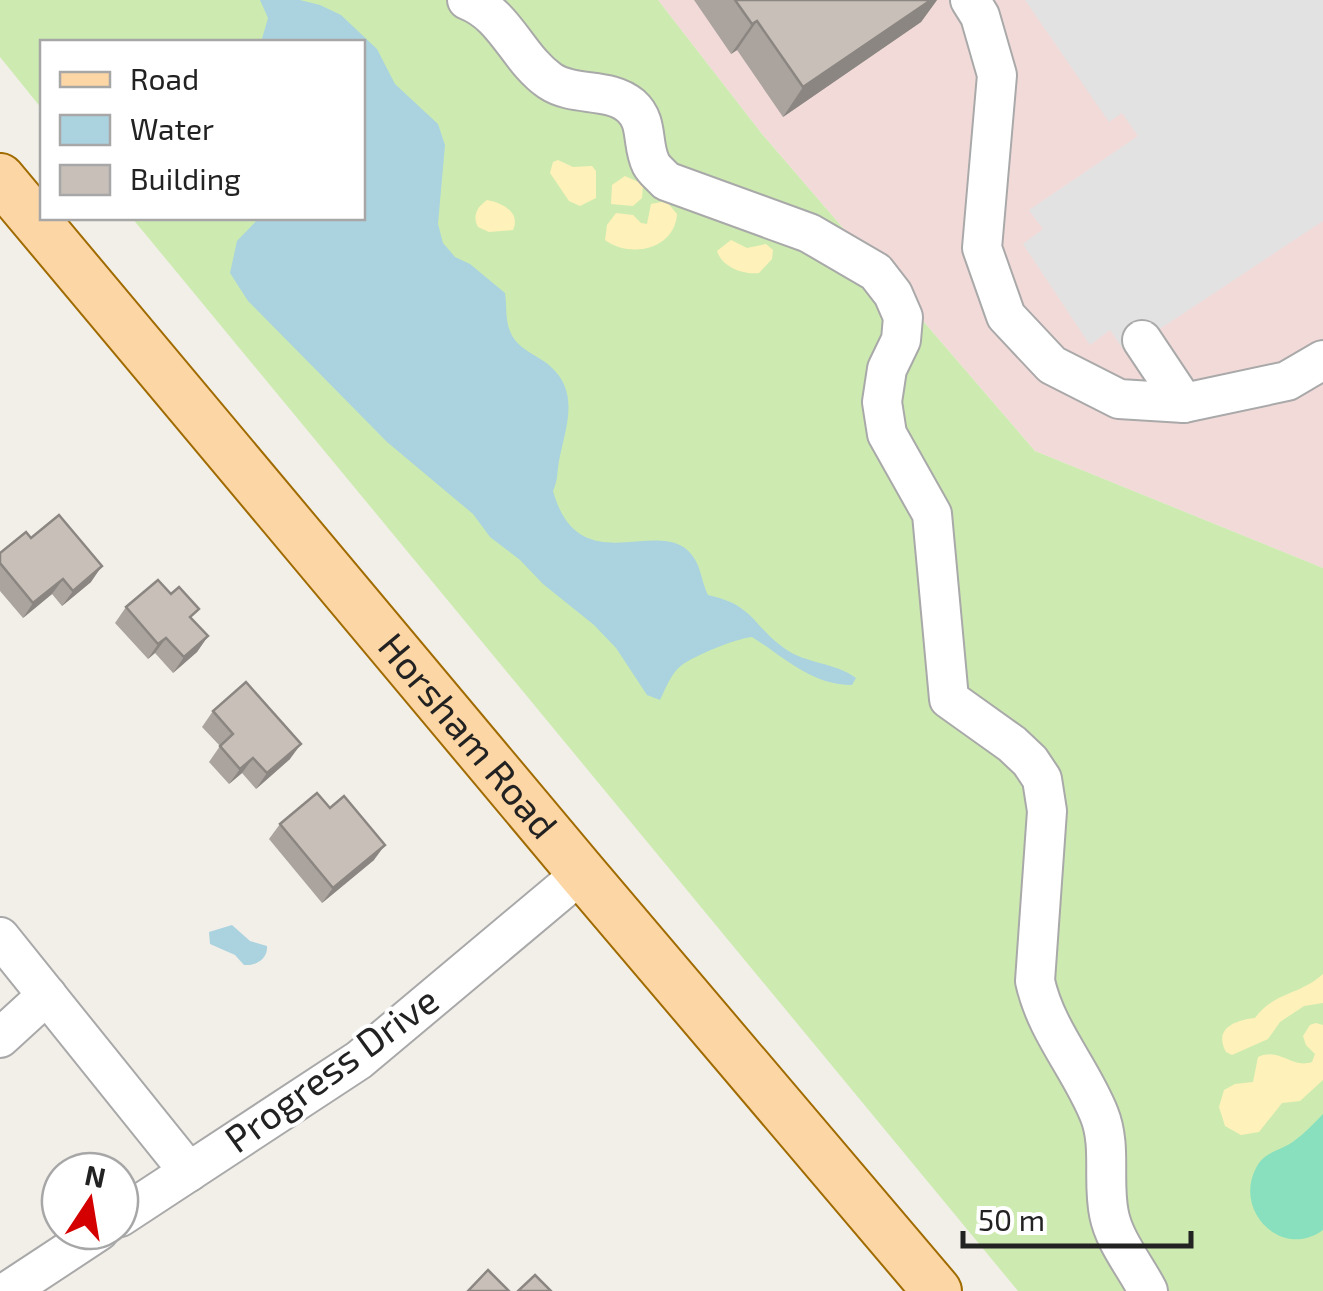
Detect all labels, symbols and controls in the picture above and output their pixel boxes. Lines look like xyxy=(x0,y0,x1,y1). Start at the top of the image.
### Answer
legend xyxy=(40,40,365,220)
text: Road xyxy=(130,60,199,96)
text: Water xyxy=(130,110,214,146)
text: Building xyxy=(130,160,241,196)
street label: Horsham Road xyxy=(370,623,568,847)
street label: Progress Drive xyxy=(215,976,446,1161)
north arrow xyxy=(40,1151,140,1251)
text: N xyxy=(82,1157,109,1194)
scale bar xyxy=(963,1186,1190,1248)
text: 50 m xyxy=(978,1201,1045,1237)

